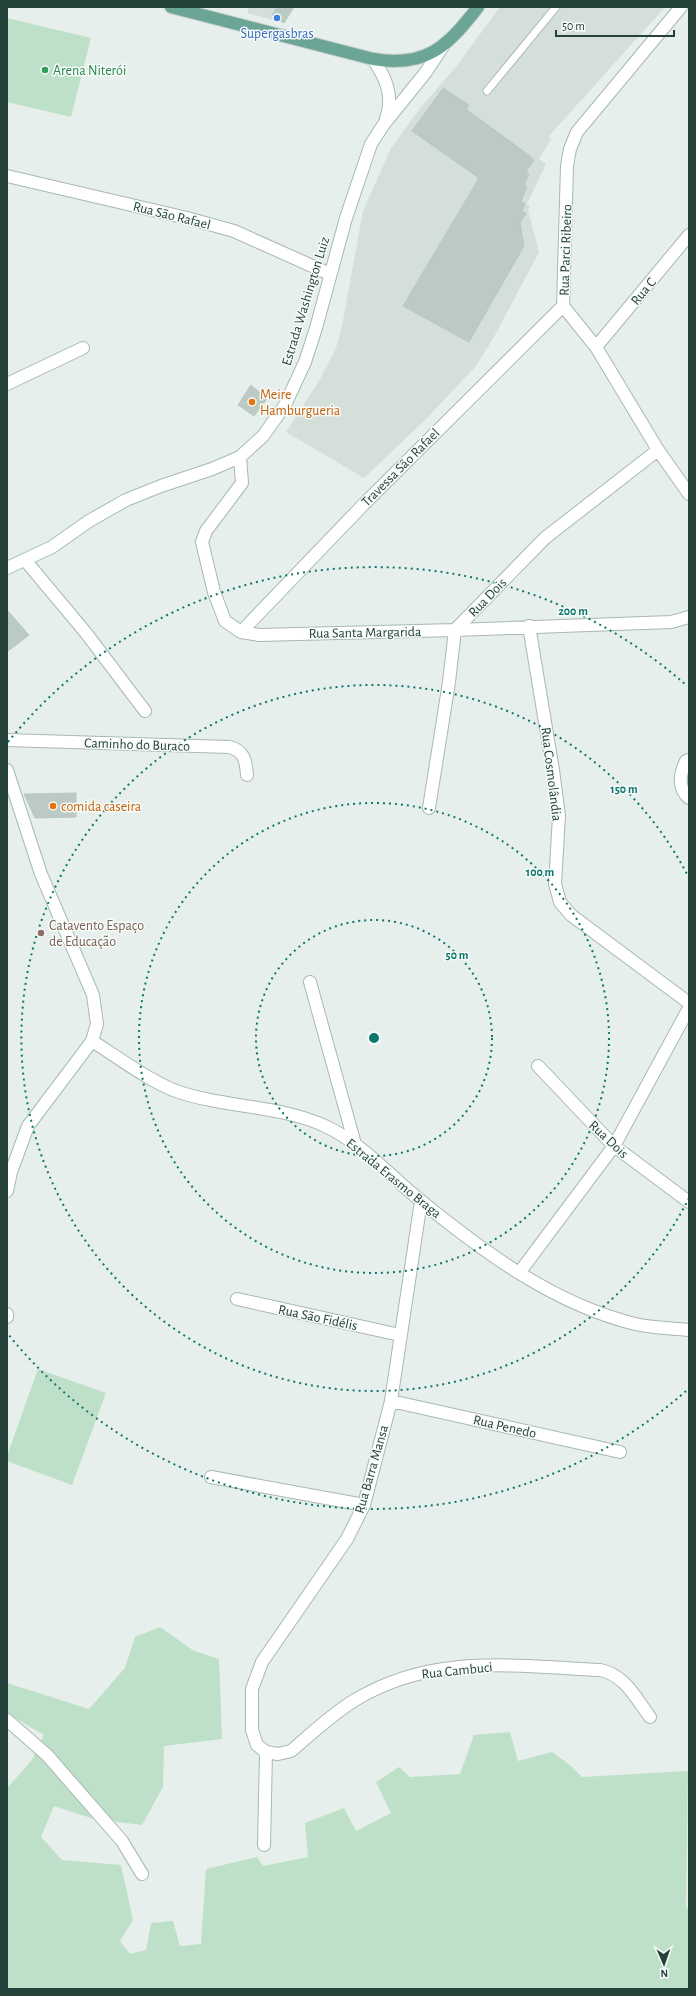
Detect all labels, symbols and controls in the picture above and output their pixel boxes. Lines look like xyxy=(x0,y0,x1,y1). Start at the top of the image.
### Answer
scale bar xyxy=(556,12,674,38)
marker: Supergasbras xyxy=(272,13,282,23)
text: 50 m xyxy=(562,20,585,32)
place label: Supergasbras xyxy=(240,27,314,41)
place label: Arena Niterói xyxy=(53,64,126,78)
marker: Arena Niterói xyxy=(40,65,50,75)
street label: Rua São Rafael xyxy=(131,200,212,232)
street label: Rua Parci Ribeiro xyxy=(557,204,575,296)
street label: Estrada Washington Luiz xyxy=(280,235,332,367)
street label: Rua C xyxy=(629,275,659,308)
place label: Meire Hamburgueria xyxy=(260,388,341,418)
marker: Meire Hamburgueria xyxy=(247,397,257,407)
street label: Travessa São Rafael xyxy=(359,426,442,509)
street label: Rua Dois xyxy=(466,576,509,620)
text: 200 m xyxy=(558,605,588,617)
street label: Rua Santa Margarida xyxy=(308,625,422,641)
street label: Rua Cosmolândia xyxy=(538,726,564,822)
street label: Caminho do Buraco xyxy=(84,736,190,754)
text: 150 m xyxy=(610,783,638,795)
place label: comida caseira xyxy=(61,800,142,814)
marker: comida caseira xyxy=(48,801,58,811)
text: 100 m xyxy=(526,866,554,878)
place label: Catavento Espaço de Educação xyxy=(49,919,144,949)
marker: Catavento Espaço de Educação xyxy=(36,928,46,938)
text: 50 m xyxy=(446,949,469,961)
centre of rings xyxy=(367,1031,381,1045)
street label: Rua Dois xyxy=(586,1118,631,1161)
street label: Estrada Erasmo Braga xyxy=(343,1136,444,1222)
street label: Rua São Fidélis xyxy=(277,1303,359,1333)
street label: Rua Penedo xyxy=(472,1413,538,1441)
street label: Rua Barra Mansa xyxy=(353,1423,391,1515)
street label: Rua Cambuci xyxy=(421,1660,493,1682)
north arrow xyxy=(644,1944,684,1984)
text: N xyxy=(660,1968,668,1979)

